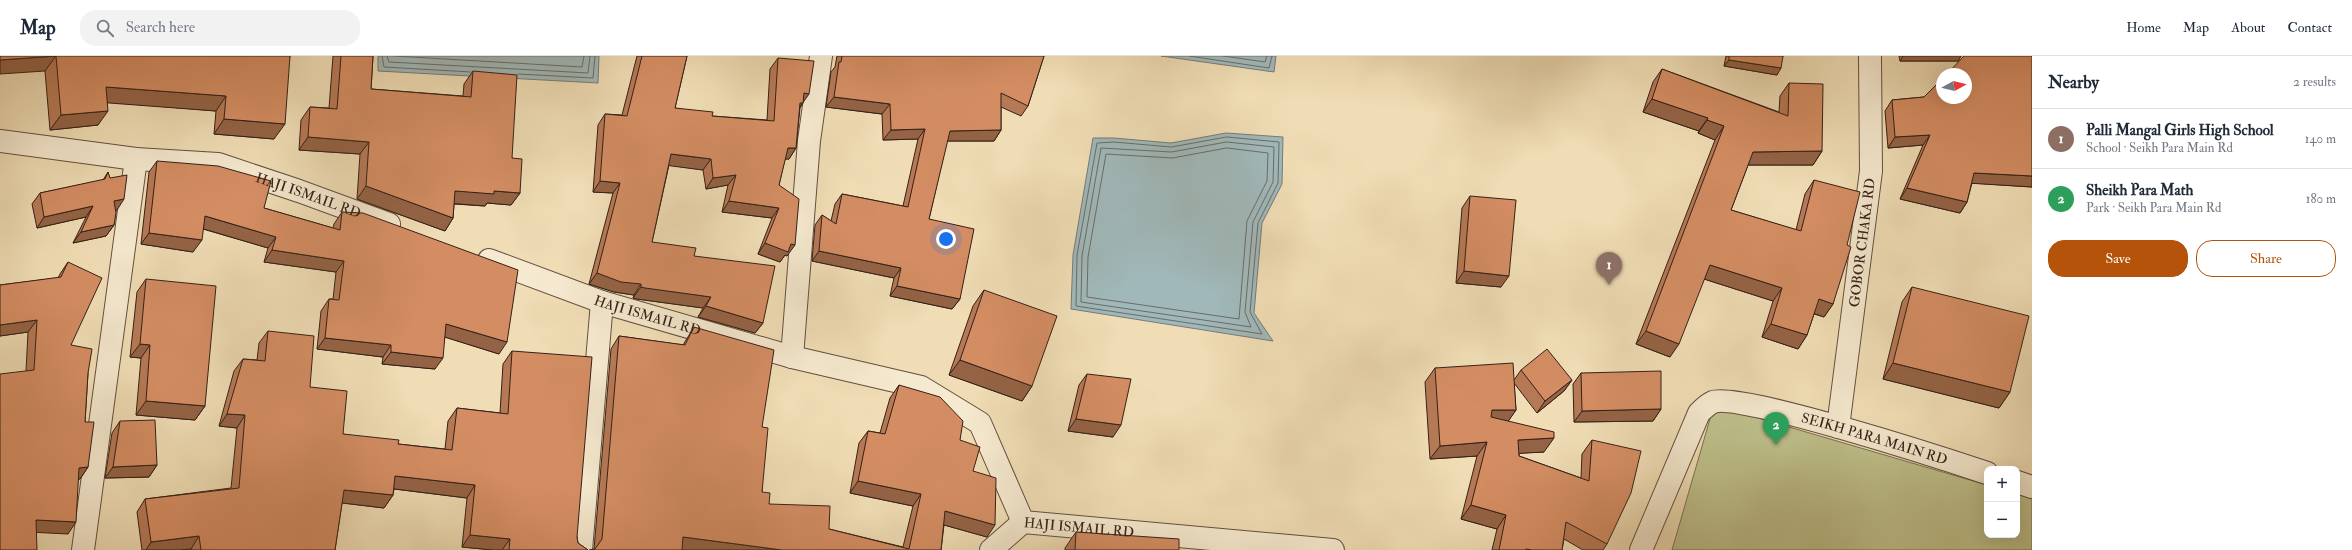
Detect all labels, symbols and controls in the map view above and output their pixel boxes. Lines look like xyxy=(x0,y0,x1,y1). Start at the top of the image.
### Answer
search box xyxy=(80,10,360,46)
text: Map xyxy=(20,16,56,40)
icon: search xyxy=(94,17,116,39)
text: Search here xyxy=(126,18,195,37)
text: Home xyxy=(2126,19,2161,36)
text: Map xyxy=(2183,19,2209,36)
text: About xyxy=(2231,19,2265,36)
text: Contact xyxy=(2287,19,2332,36)
north arrow xyxy=(1936,68,1972,104)
text: Nearby xyxy=(2048,72,2099,93)
text: 2 results xyxy=(2293,74,2336,90)
text: Palli Mangal Girls High School xyxy=(2086,121,2274,140)
text: 1 xyxy=(2059,131,2063,147)
text: 140 m xyxy=(2305,131,2336,147)
text: School · Seikh Para Main Rd xyxy=(2086,140,2233,156)
street label: HAJI ISMAIL RD xyxy=(254,169,363,222)
street label: GOBOR CHAKA RD xyxy=(1845,177,1879,308)
text: Sheikh Para Math xyxy=(2086,181,2193,200)
text: 2 xyxy=(2058,191,2064,207)
text: 180 m xyxy=(2306,191,2336,207)
text: Park · Seikh Para Main Rd xyxy=(2086,200,2221,216)
your location xyxy=(936,229,956,249)
button: Save xyxy=(2048,240,2188,277)
button: Share xyxy=(2196,240,2336,277)
pin: 1 xyxy=(1596,252,1622,285)
street label: HAJI ISMAIL RD xyxy=(592,291,703,339)
street label: SEIKH PARA MAIN RD xyxy=(1800,409,1950,468)
pin: 2 xyxy=(1763,412,1789,445)
map controls xyxy=(1984,466,2020,538)
button: + xyxy=(1984,466,2020,502)
button: − xyxy=(1984,502,2020,538)
street label: HAJI ISMAIL RD xyxy=(1023,514,1135,540)

